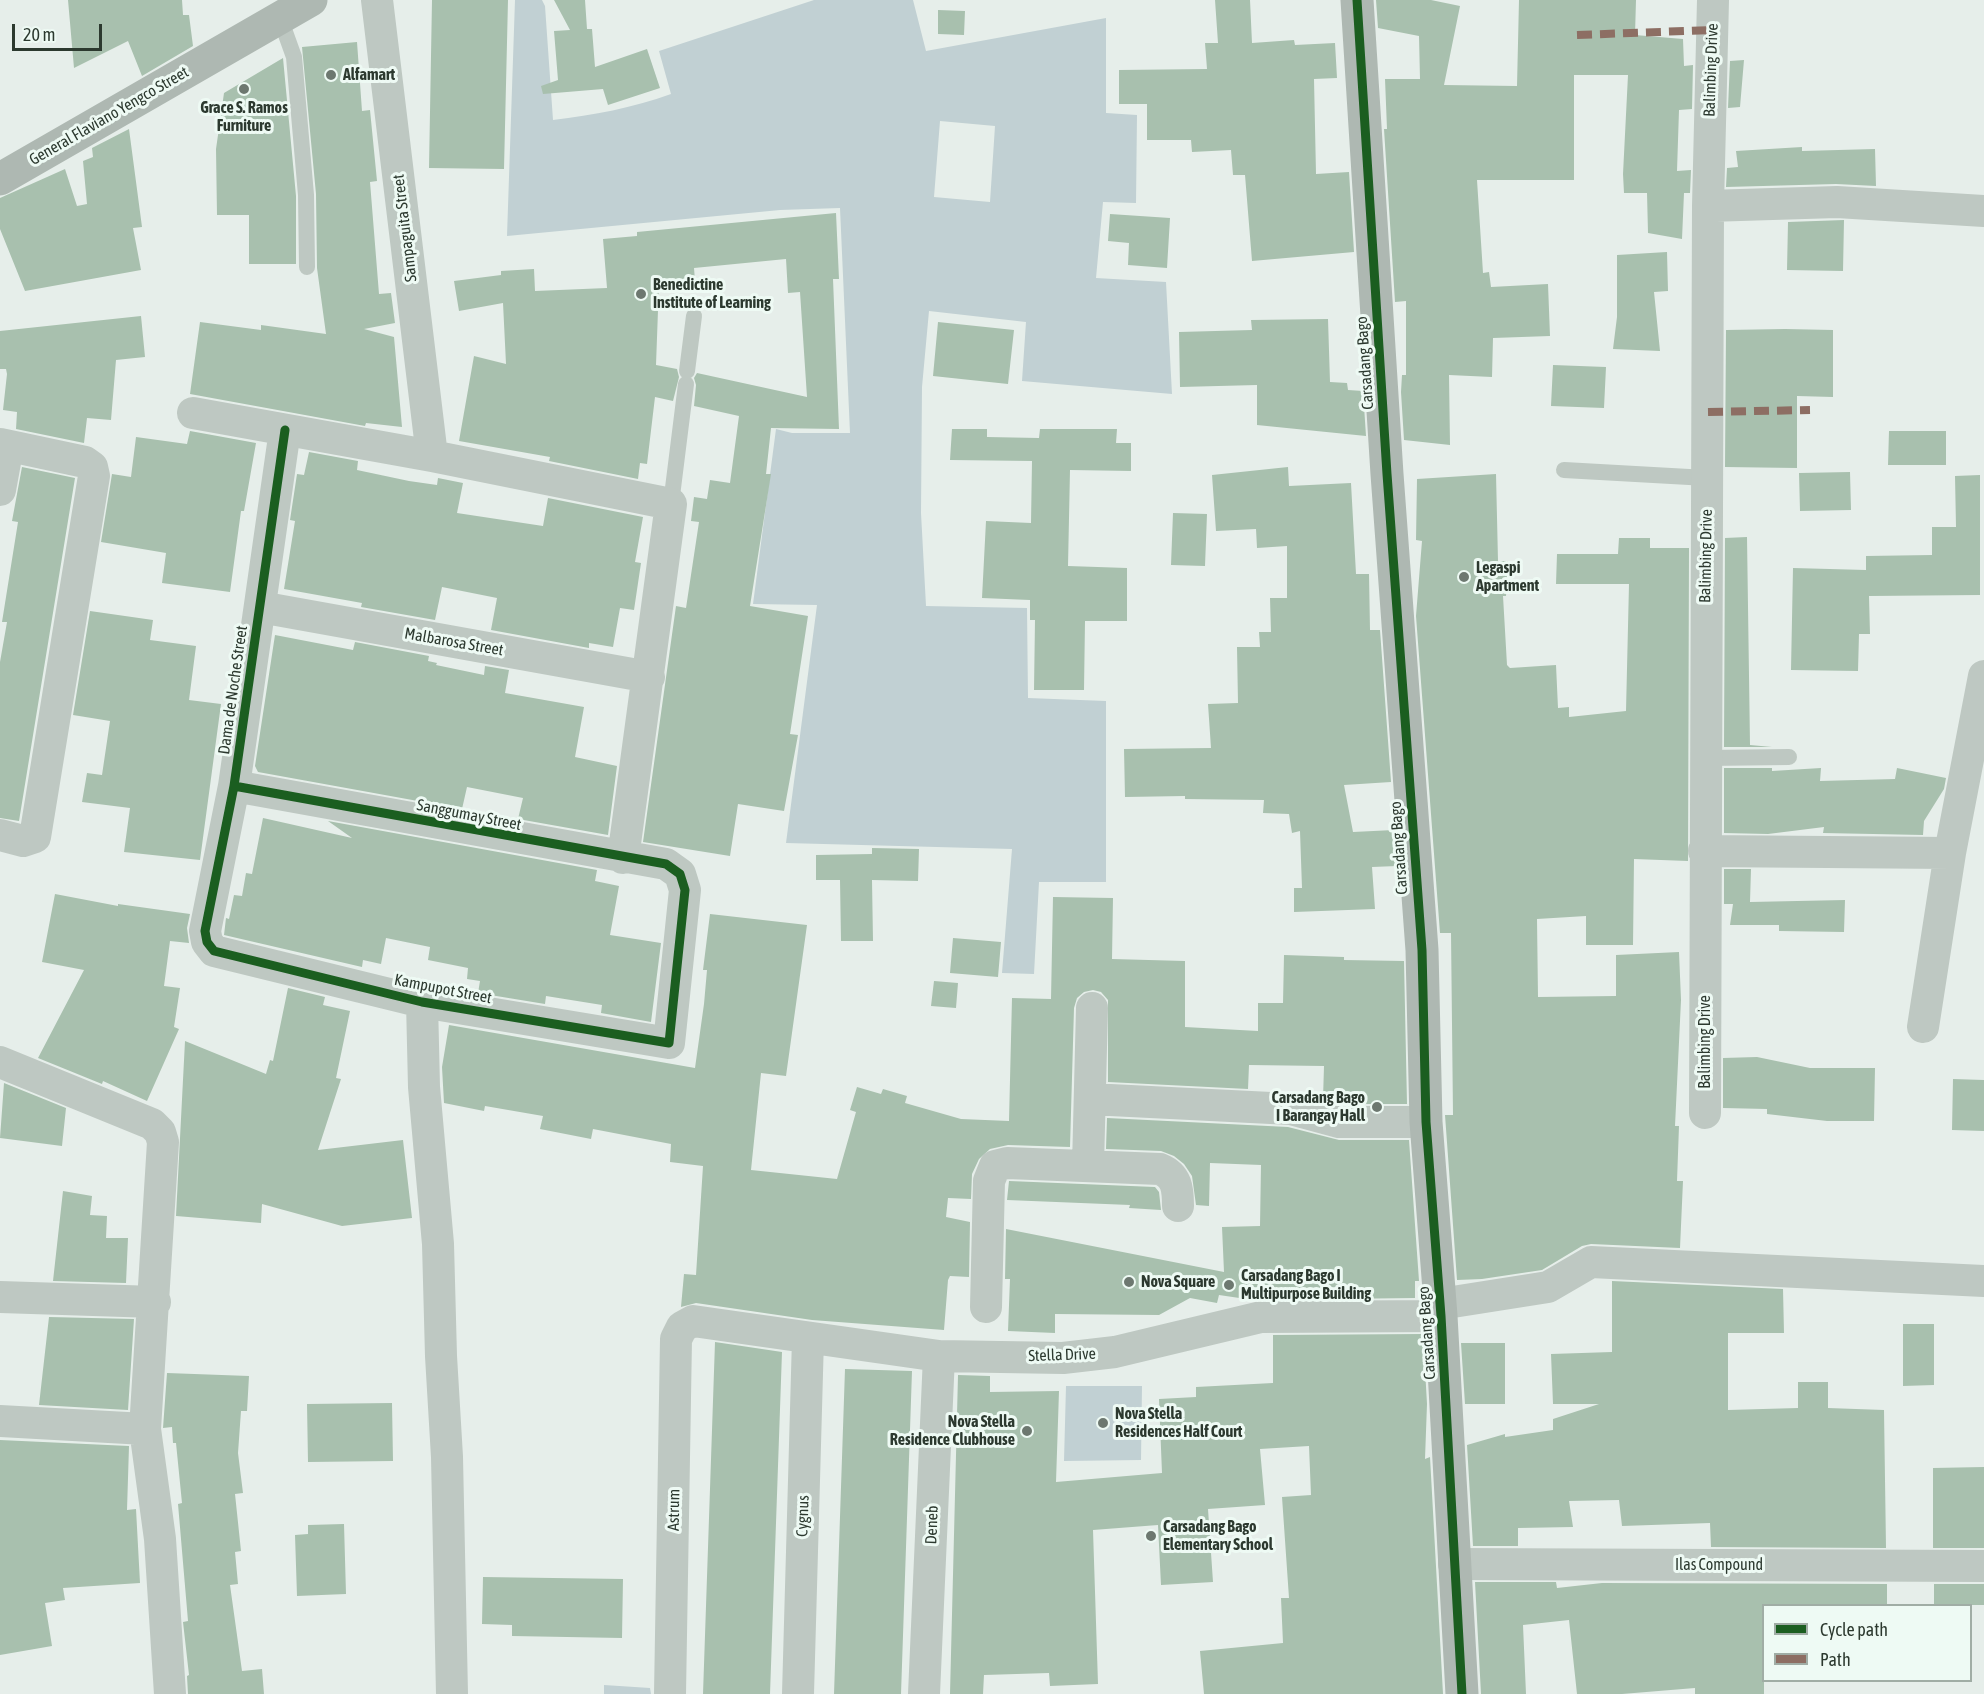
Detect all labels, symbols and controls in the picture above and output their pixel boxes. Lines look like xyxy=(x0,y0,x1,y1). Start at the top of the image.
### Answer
scale bar xyxy=(15,12,105,50)
street label: Balimbing Drive xyxy=(1700,23,1722,117)
text: 20 m xyxy=(23,24,55,45)
street label: General Flaviano Yengco Street xyxy=(26,62,192,170)
place label: Alfamart xyxy=(343,65,395,85)
marker: Alfamart xyxy=(324,68,338,82)
marker: Grace S. Ramos Furniture xyxy=(237,82,251,96)
place label: Grace S. Ramos Furniture xyxy=(200,98,288,136)
street label: Sampaguita Street xyxy=(389,173,421,283)
place label: Benedictine Institute of Learning xyxy=(653,275,771,313)
marker: Benedictine Institute of Learning xyxy=(634,287,648,301)
street label: Carsadang Bago xyxy=(1352,316,1378,410)
street label: Balimbing Drive xyxy=(1696,509,1716,603)
place label: Legaspi Apartment xyxy=(1476,558,1539,596)
marker: Legaspi Apartment xyxy=(1457,570,1471,584)
street label: Dama de Noche Street xyxy=(214,624,252,756)
street label: Malbarosa Street xyxy=(403,624,505,660)
street label: Sanggumay Street xyxy=(415,795,523,835)
street label: Carsadang Bago xyxy=(1386,801,1412,895)
street label: Kampupot Street xyxy=(393,970,493,1008)
street label: Balimbing Drive xyxy=(1695,995,1715,1089)
place label: Carsadang Bago I Barangay Hall xyxy=(1272,1088,1365,1126)
marker: Carsadang Bago I Barangay Hall xyxy=(1370,1100,1384,1114)
place label: Carsadang Bago I Multipurpose Building xyxy=(1241,1266,1371,1304)
place label: Nova Square xyxy=(1141,1272,1215,1292)
marker: Nova Square xyxy=(1122,1275,1136,1289)
marker: Carsadang Bago I Multipurpose Building xyxy=(1222,1278,1236,1292)
street label: Carsadang Bago xyxy=(1414,1286,1440,1380)
street label: Stella Drive xyxy=(1028,1344,1096,1366)
place label: Nova Stella Residences Half Court xyxy=(1115,1404,1242,1442)
place label: Nova Stella Residence Clubhouse xyxy=(890,1412,1015,1450)
marker: Nova Stella Residences Half Court xyxy=(1096,1416,1110,1430)
marker: Nova Stella Residence Clubhouse xyxy=(1020,1424,1034,1438)
street label: Astrum xyxy=(664,1489,684,1531)
street label: Cygnus xyxy=(793,1495,813,1537)
street label: Deneb xyxy=(922,1505,942,1545)
place label: Carsadang Bago Elementary School xyxy=(1163,1517,1273,1555)
marker: Carsadang Bago Elementary School xyxy=(1144,1529,1158,1543)
street label: Ilas Compound xyxy=(1675,1555,1763,1575)
legend xyxy=(1762,1604,1972,1682)
text: Cycle path xyxy=(1820,1619,1888,1640)
text: Path xyxy=(1820,1649,1851,1670)

